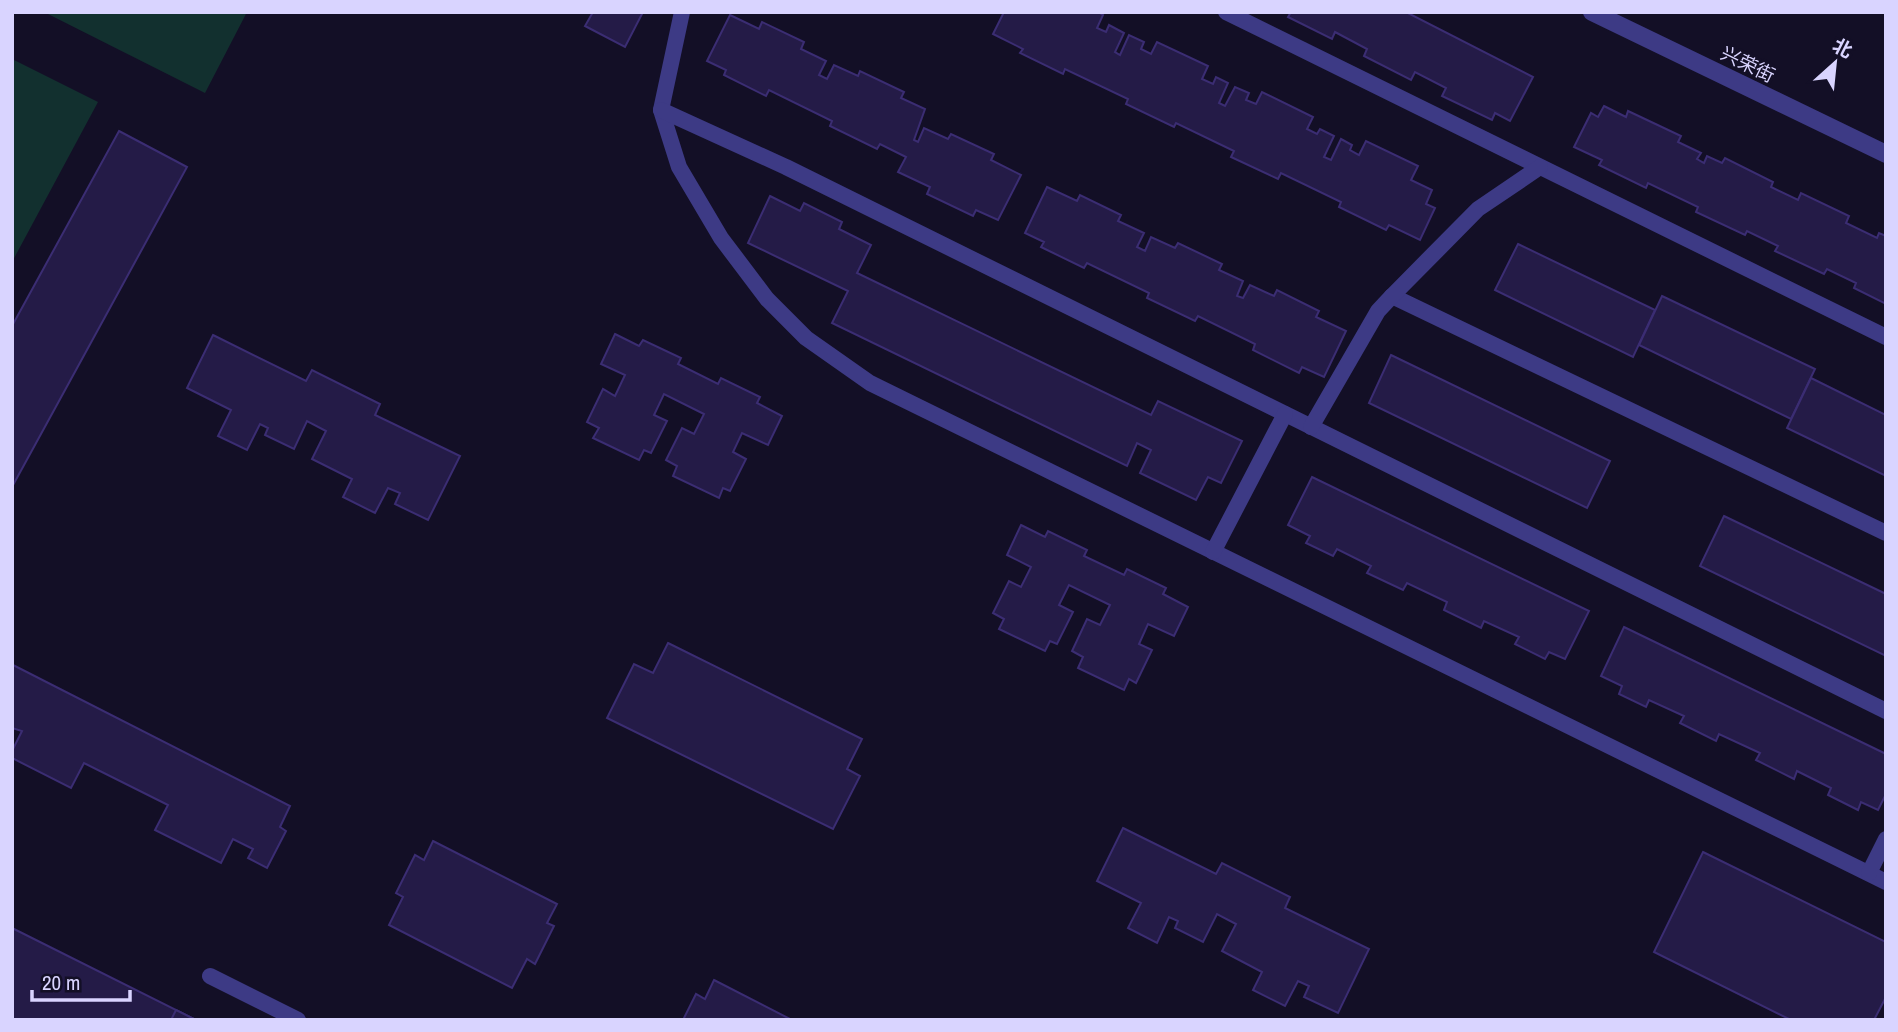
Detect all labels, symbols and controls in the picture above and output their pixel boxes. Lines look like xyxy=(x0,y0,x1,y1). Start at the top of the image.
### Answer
north arrow xyxy=(1800,28,1870,98)
text: 北 xyxy=(1828,32,1857,64)
street label: 兴荣街 xyxy=(1717,40,1779,88)
scale bar xyxy=(32,958,130,1002)
text: 20 m xyxy=(42,968,80,997)

